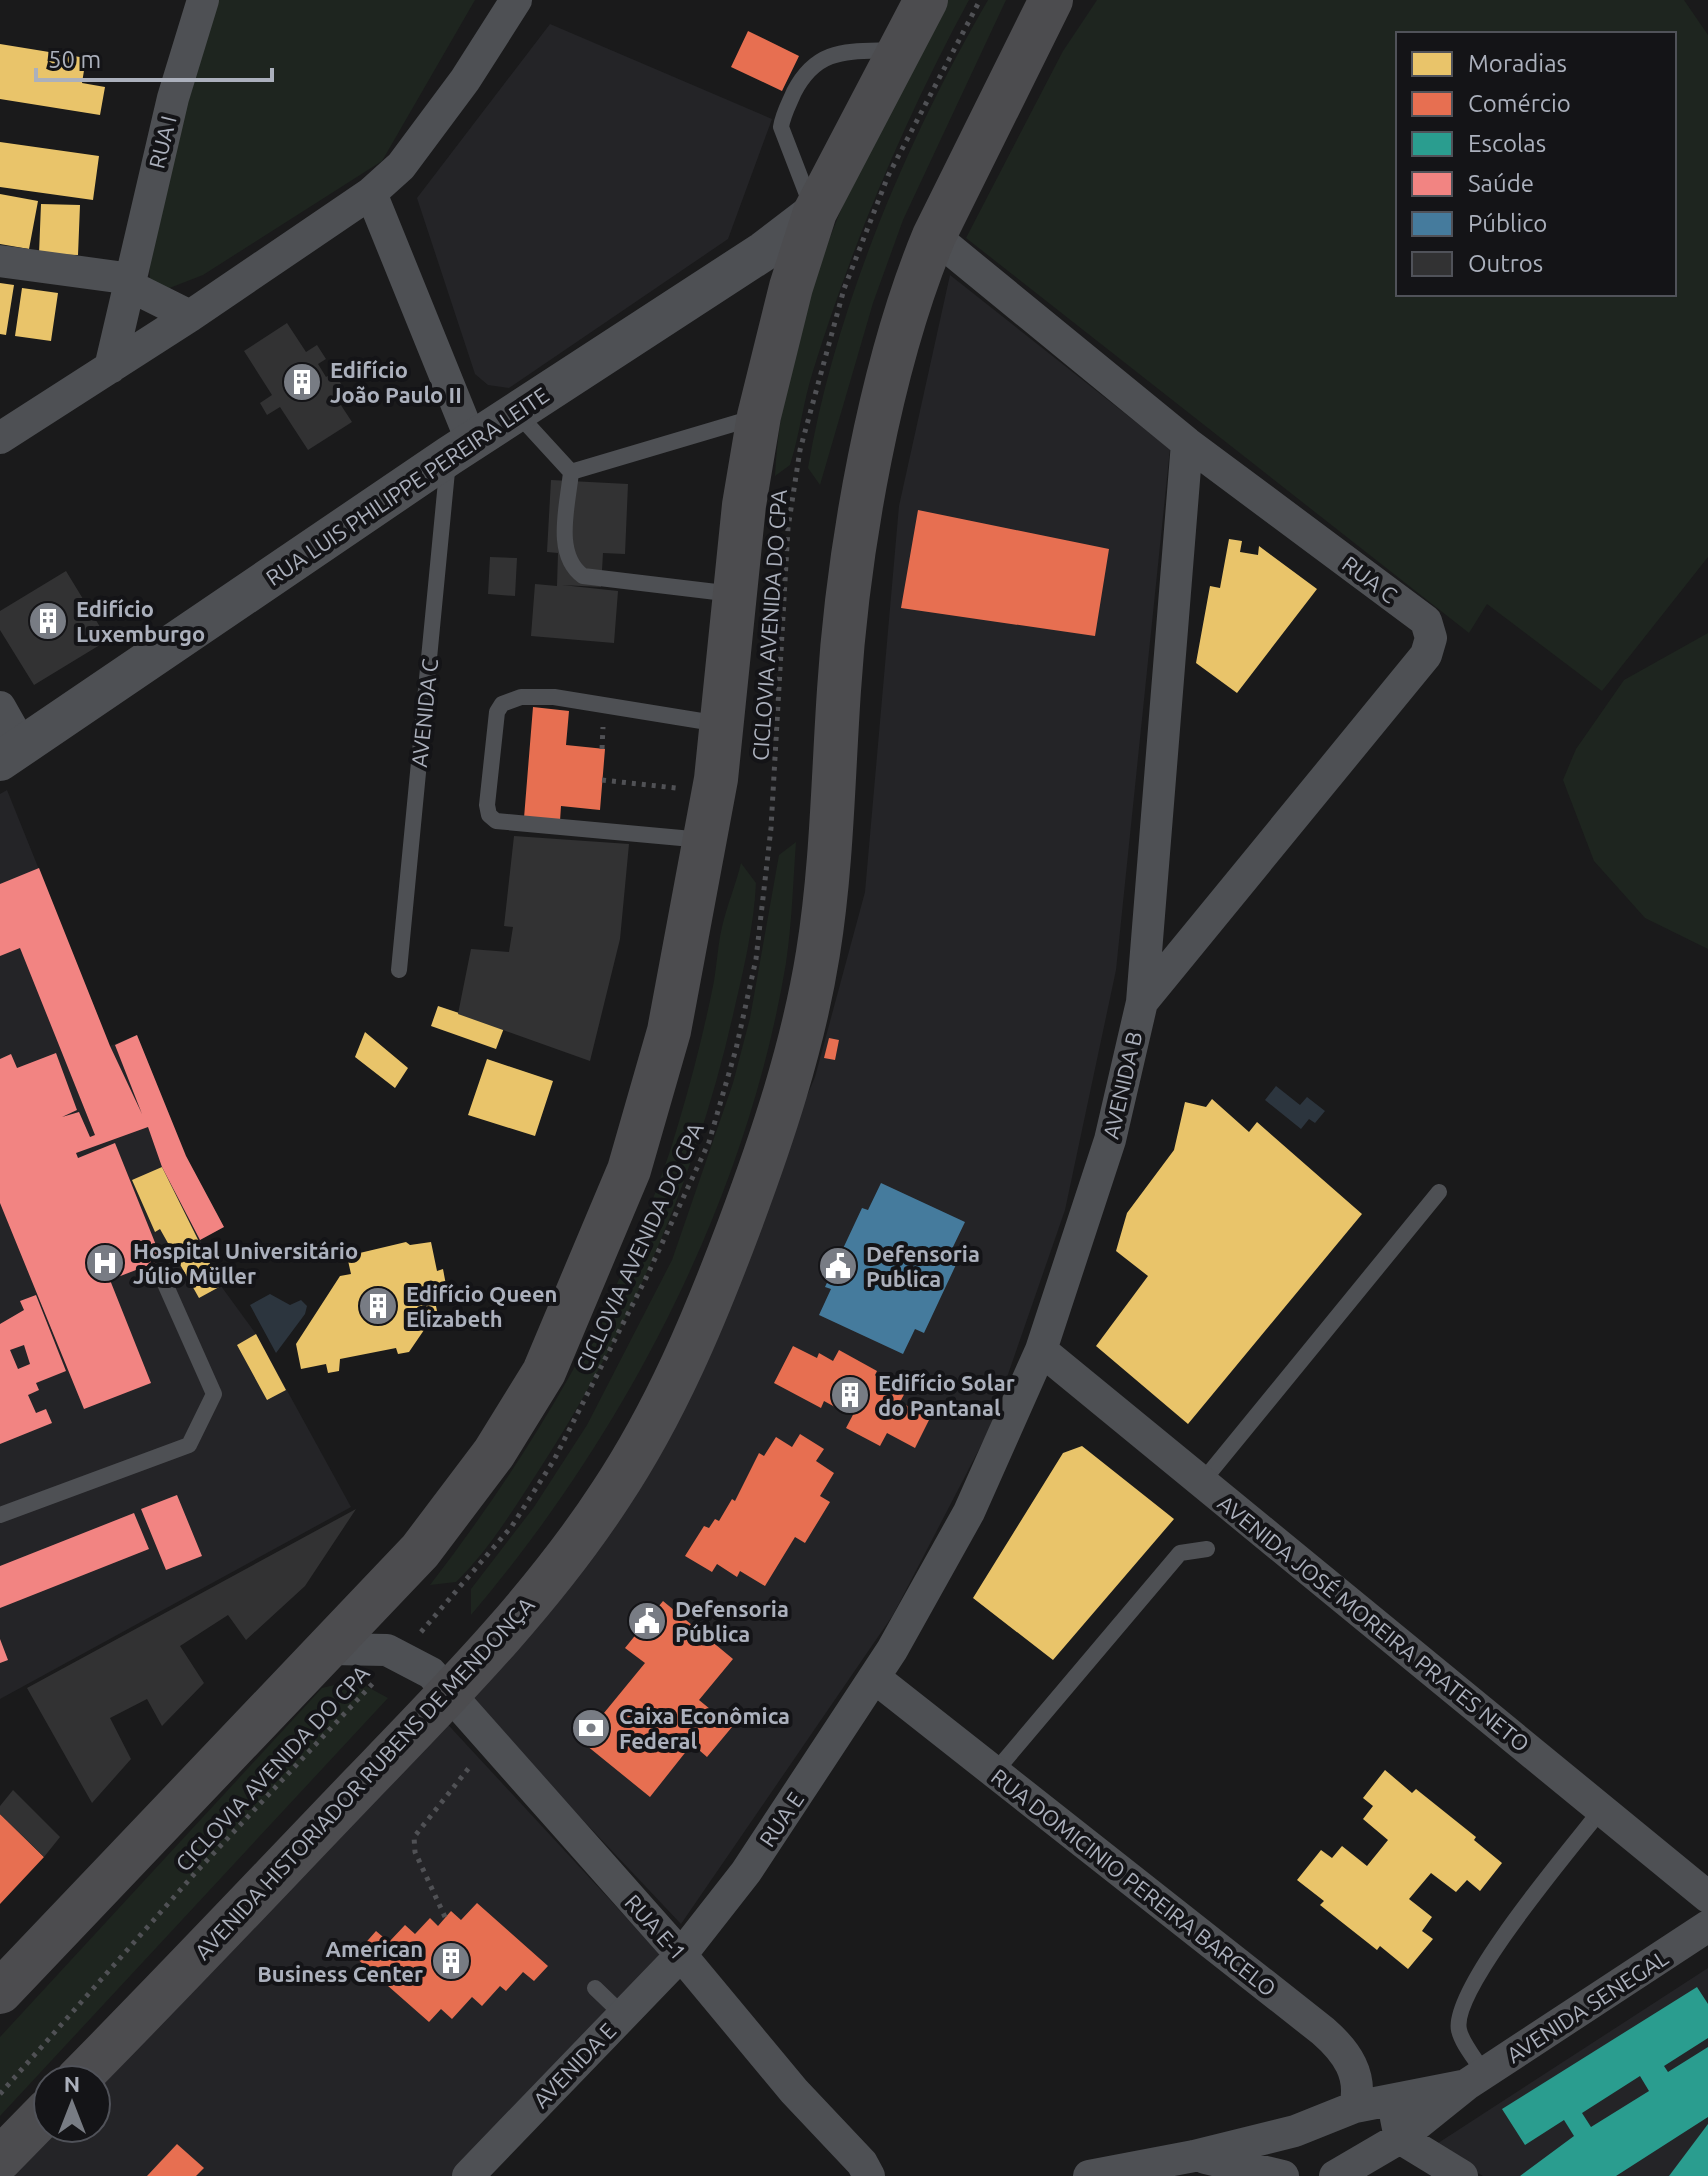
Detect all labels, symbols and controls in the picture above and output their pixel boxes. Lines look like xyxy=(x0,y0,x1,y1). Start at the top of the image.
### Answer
scale bar xyxy=(36,32,272,82)
legend xyxy=(1396,32,1676,296)
text: 50 m xyxy=(48,46,101,73)
text: Moradias xyxy=(1468,50,1567,77)
text: Comércio xyxy=(1468,90,1571,117)
street label: RUA I xyxy=(143,113,181,171)
text: Escolas xyxy=(1468,130,1546,157)
text: Saúde xyxy=(1468,170,1534,197)
text: Público xyxy=(1468,210,1547,237)
text: Outros xyxy=(1468,250,1543,277)
place label: Edifício João Paulo II xyxy=(330,357,462,407)
building icon: Edifício João Paulo II xyxy=(281,361,323,403)
street label: RUA LUIS PHILIPPE PEREIRA LEITE xyxy=(261,382,553,590)
street label: CICLOVIA AVENIDA DO CPA xyxy=(747,488,791,762)
street label: RUA C xyxy=(1338,551,1402,607)
place label: Edifício Luxemburgo xyxy=(76,596,205,646)
building icon: Edifício Luxemburgo xyxy=(27,600,69,642)
street label: AVENIDA C xyxy=(406,658,442,768)
street label: AVENIDA B xyxy=(1098,1029,1146,1141)
street label: CICLOVIA AVENIDA DO CPA xyxy=(570,1118,708,1376)
place label: Hospital Universitário Júlio Müller xyxy=(133,1238,358,1288)
place label: Defensoria Publica xyxy=(866,1241,980,1291)
hospital icon: Hospital Universitário Júlio Müller xyxy=(84,1242,126,1284)
public building icon: Defensoria Publica xyxy=(817,1245,859,1287)
place label: Edifício Queen Elizabeth xyxy=(406,1281,558,1331)
building icon: Edifício Queen Elizabeth xyxy=(357,1285,399,1327)
place label: Edifício Solar do Pantanal xyxy=(878,1370,1015,1420)
building icon: Edifício Solar do Pantanal xyxy=(829,1374,871,1416)
street label: AVENIDA JOSÉ MOREIRA PRATES NETO xyxy=(1214,1489,1535,1756)
street label: AVENIDA HISTORIADOR RUBENS DE MENDONÇA xyxy=(189,1591,539,1964)
place label: Defensoria Pública xyxy=(675,1596,789,1646)
public building icon: Defensoria Pública xyxy=(626,1600,668,1642)
street label: CICLOVIA AVENIDA DO CPA xyxy=(170,1660,374,1876)
place label: Caixa Econômica Federal xyxy=(619,1703,790,1753)
bank icon: Caixa Econômica Federal xyxy=(570,1707,612,1749)
street label: RUA DOMICINIO PEREIRA BARCELO xyxy=(987,1763,1281,2001)
street label: RUA E xyxy=(754,1787,808,1851)
street label: RUA E-1 xyxy=(620,1889,692,1965)
place label: American Business Center xyxy=(257,1936,423,1986)
building icon: American Business Center xyxy=(430,1940,472,1982)
street label: AVENIDA SENEGAL xyxy=(1502,1945,1672,2067)
street label: AVENIDA E xyxy=(528,2018,620,2112)
north arrow xyxy=(32,2064,112,2144)
text: N xyxy=(64,2071,80,2096)

